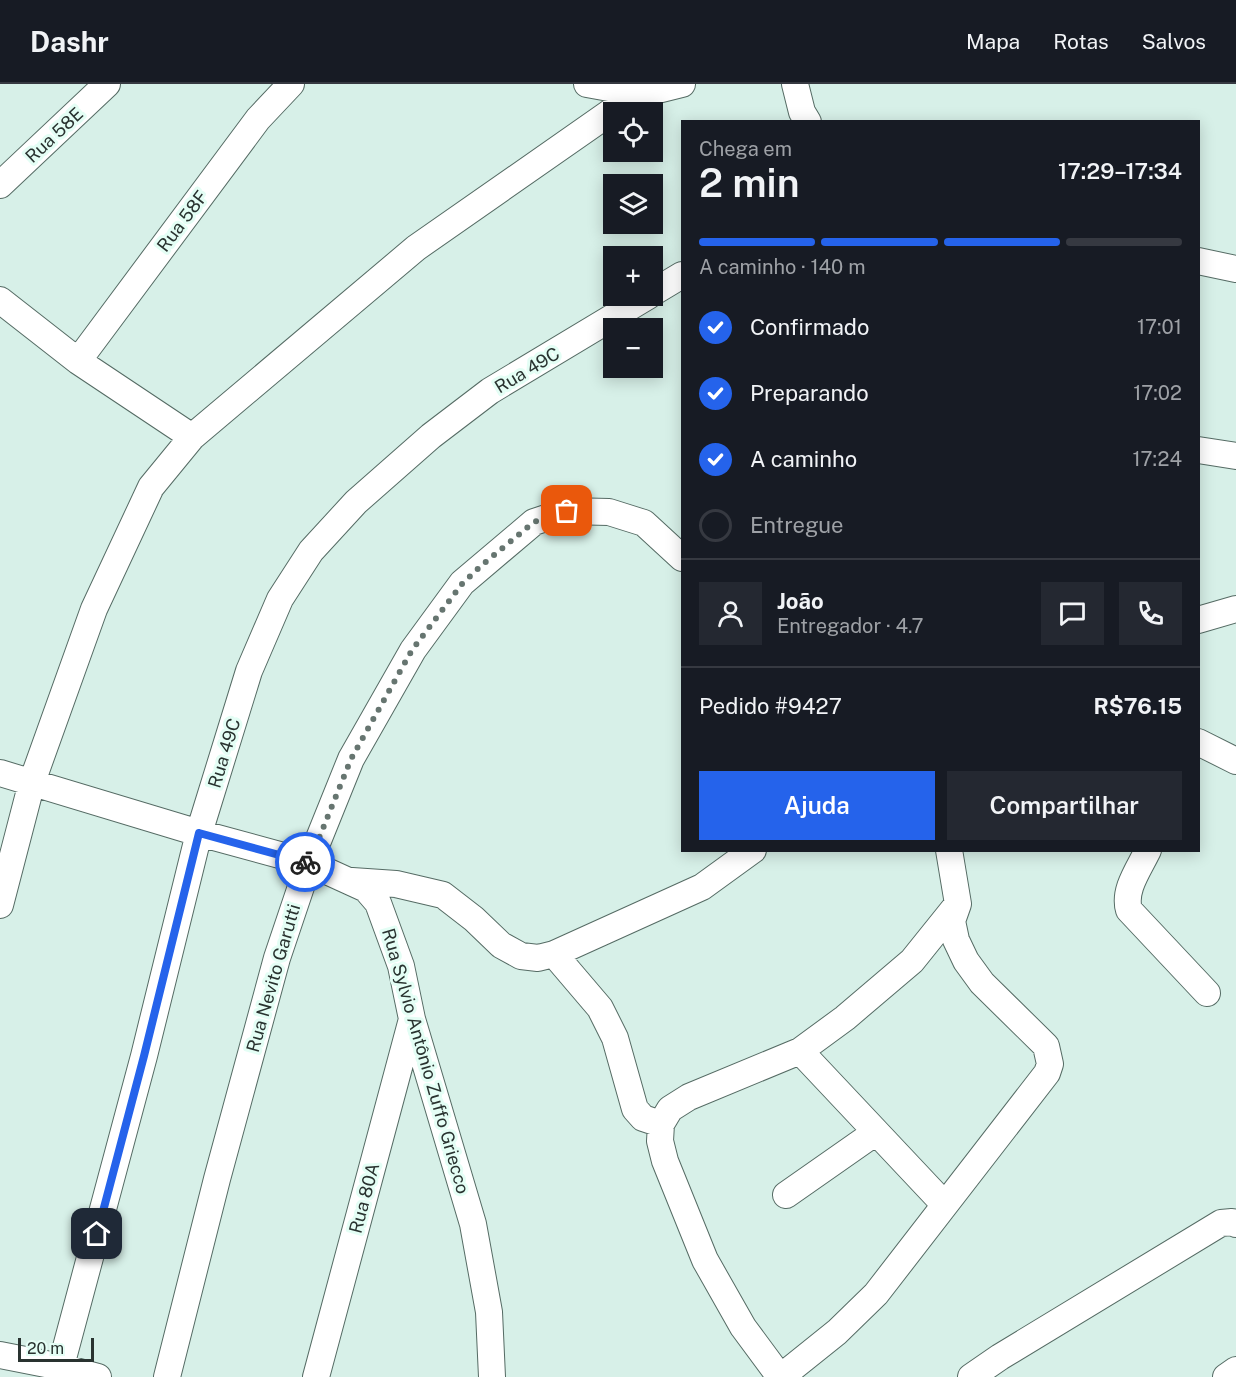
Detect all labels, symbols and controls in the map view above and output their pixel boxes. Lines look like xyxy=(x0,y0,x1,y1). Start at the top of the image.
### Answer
text: Dashr xyxy=(30,25,109,58)
text: Mapa xyxy=(966,29,1020,54)
text: Rotas xyxy=(1053,29,1109,54)
text: Salvos xyxy=(1142,29,1206,54)
map controls xyxy=(603,102,663,378)
button: locate xyxy=(603,102,663,162)
street label: Rua 58E xyxy=(21,103,87,167)
text: Chega em xyxy=(699,137,792,161)
text: 17:29–17:34 xyxy=(1058,158,1182,184)
text: 2 min xyxy=(699,160,800,206)
button: layers xyxy=(603,174,663,234)
street label: Rua 58F xyxy=(152,186,212,256)
button: + xyxy=(603,246,663,306)
text: A caminho · 140 m xyxy=(699,255,866,279)
icon: check xyxy=(699,311,732,344)
text: Confirmado xyxy=(750,314,869,340)
text: 17:01 xyxy=(1137,315,1182,339)
button: − xyxy=(603,318,663,378)
street label: Rua 49C xyxy=(491,343,563,397)
icon: check xyxy=(699,377,732,410)
text: Preparando xyxy=(750,380,869,406)
text: 17:02 xyxy=(1133,381,1182,405)
icon: check xyxy=(699,443,732,476)
text: A caminho xyxy=(750,446,857,472)
text: 17:24 xyxy=(1132,447,1182,471)
pin xyxy=(541,485,592,536)
icon: bag xyxy=(550,494,583,527)
text: Entregue xyxy=(750,512,844,538)
button: person xyxy=(699,582,762,645)
button: chat xyxy=(1041,582,1104,645)
button: phone xyxy=(1119,582,1182,645)
text: João xyxy=(777,588,824,614)
text: Entregador · 4.7 xyxy=(777,614,923,638)
text: Pedido #9427 xyxy=(699,693,842,719)
text: R$76.15 xyxy=(1093,693,1182,719)
street label: Rua 49C xyxy=(203,716,245,790)
button: Ajuda xyxy=(699,771,935,840)
button: Compartilhar xyxy=(947,771,1182,840)
courier xyxy=(275,832,335,892)
icon: bike xyxy=(289,846,322,879)
street label: Rua Nevito Garutti xyxy=(242,901,304,1055)
street label: Rua Sylvio Antônio Zuffo Griecco xyxy=(378,926,474,1196)
street label: Rua 80A xyxy=(345,1160,384,1236)
pin xyxy=(71,1208,122,1259)
icon: home xyxy=(80,1217,113,1250)
scale bar xyxy=(18,1335,94,1362)
text: 20 m xyxy=(27,1339,64,1358)

